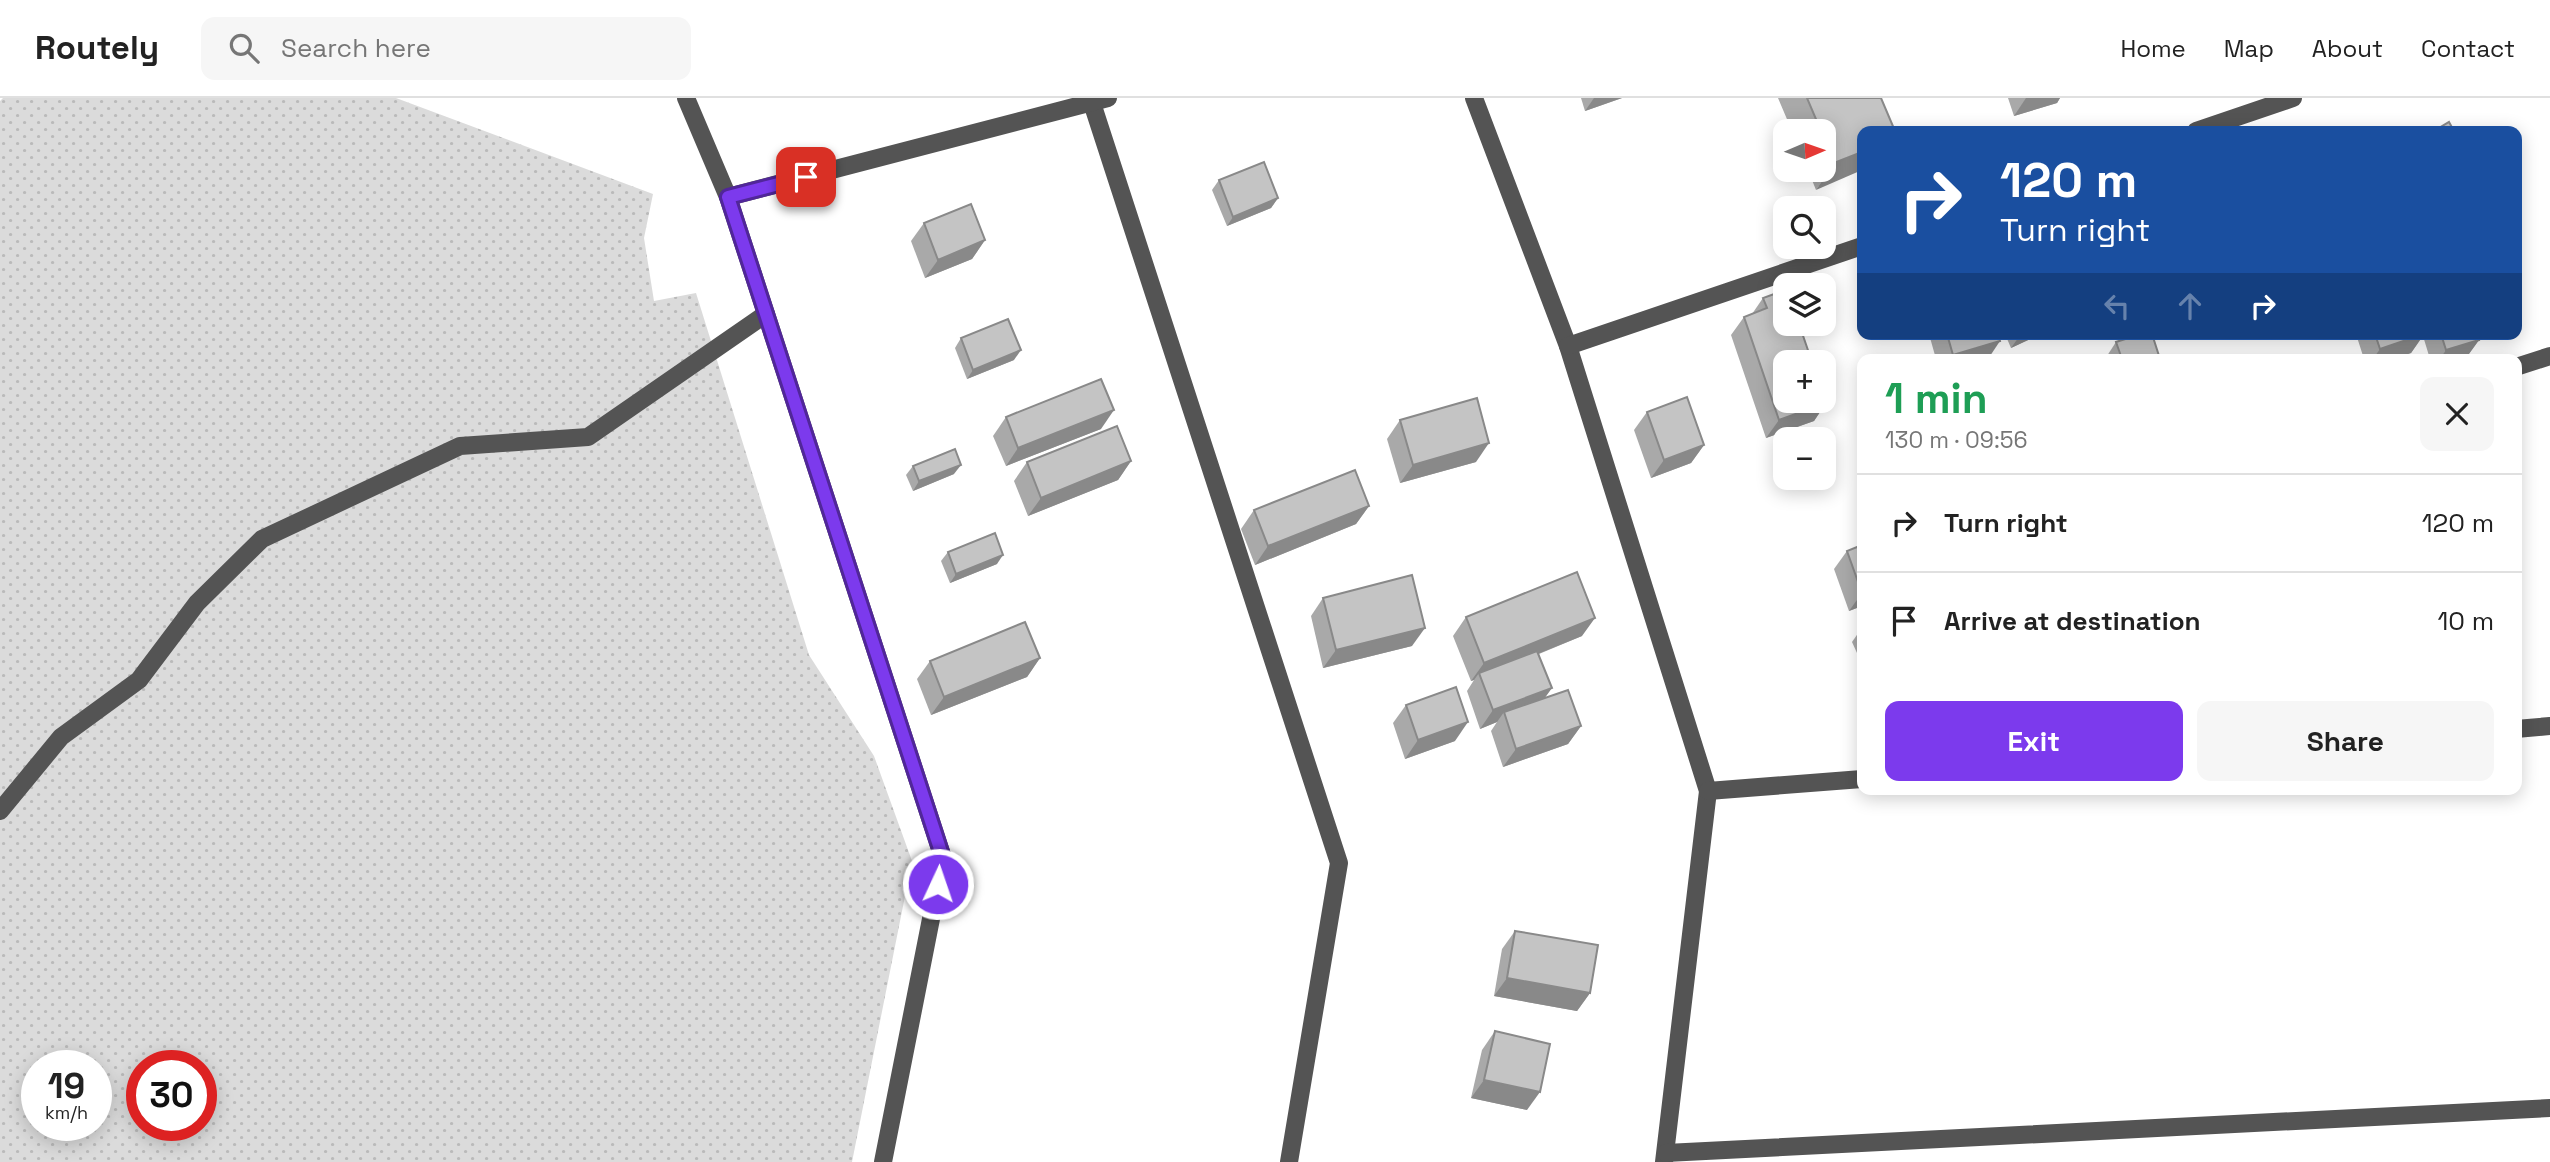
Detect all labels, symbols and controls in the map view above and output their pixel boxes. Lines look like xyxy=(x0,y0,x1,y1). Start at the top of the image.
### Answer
search box xyxy=(201,17,691,80)
text: Routely xyxy=(35,27,159,69)
icon: search xyxy=(225,29,263,67)
text: Search here xyxy=(281,31,431,65)
text: Home xyxy=(2120,33,2186,64)
text: Map xyxy=(2224,33,2274,64)
text: About xyxy=(2312,33,2383,64)
text: Contact xyxy=(2421,33,2515,64)
north arrow xyxy=(1773,119,1836,182)
map controls xyxy=(1773,119,1836,490)
pin xyxy=(776,147,836,207)
text: 120 m xyxy=(2000,149,2137,211)
icon: right xyxy=(1885,154,1976,245)
icon: arrive xyxy=(787,158,825,196)
button: search xyxy=(1773,196,1836,259)
text: Turn right xyxy=(2000,210,2150,250)
button: layers xyxy=(1773,273,1836,336)
icon: left xyxy=(2098,287,2136,325)
icon: ahead xyxy=(2171,287,2209,325)
icon: right xyxy=(2244,287,2282,325)
button: + xyxy=(1773,350,1836,413)
text: 1 min xyxy=(1885,372,1988,425)
button: close xyxy=(2420,377,2494,451)
text: 130 m · 09:56 xyxy=(1885,425,2028,455)
button: − xyxy=(1773,427,1836,490)
icon: right xyxy=(1885,504,1923,542)
text: Turn right xyxy=(1944,506,2068,540)
text: 120 m xyxy=(2422,506,2494,540)
icon: arrive xyxy=(1885,602,1923,640)
text: Arrive at destination xyxy=(1944,604,2201,638)
text: 10 m xyxy=(2437,604,2494,638)
button: Exit xyxy=(1885,701,2183,781)
button: Share xyxy=(2197,701,2494,781)
position arrow xyxy=(901,847,975,921)
speed limit sign: 30 xyxy=(126,1050,217,1141)
text: 19 xyxy=(48,1064,85,1108)
text: km/h xyxy=(45,1101,88,1124)

